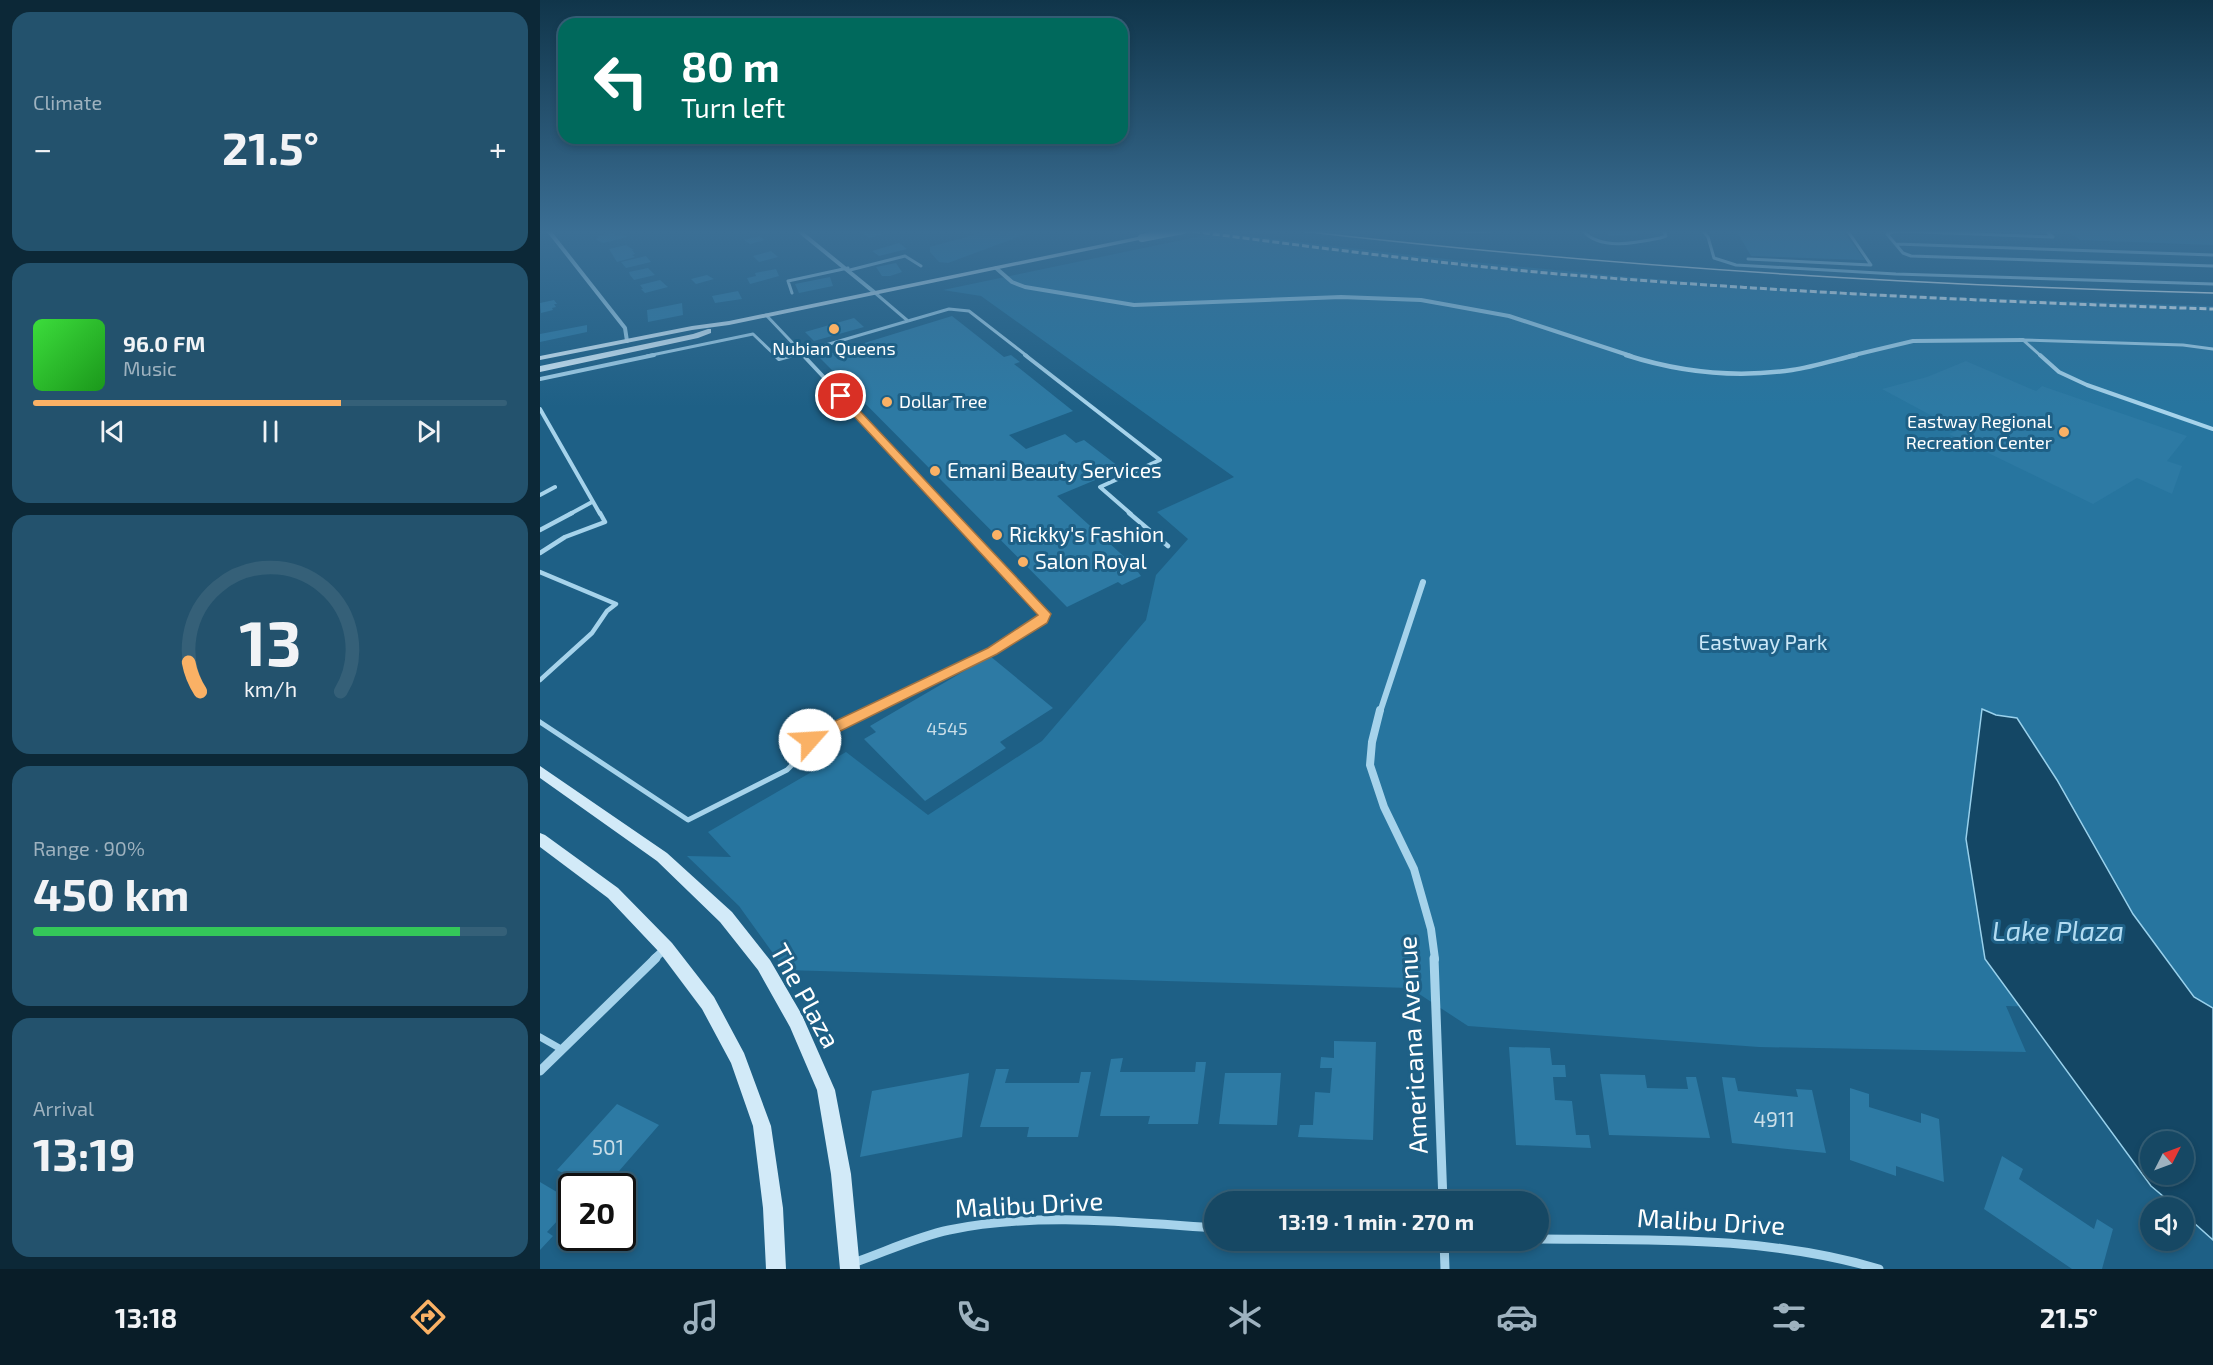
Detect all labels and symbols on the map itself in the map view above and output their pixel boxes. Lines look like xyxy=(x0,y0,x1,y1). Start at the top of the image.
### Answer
marker: Nubian Queens xyxy=(827,322,841,336)
place label: Nubian Queens xyxy=(772,337,896,359)
pin xyxy=(815,370,866,421)
place label: Dollar Tree xyxy=(899,390,987,412)
marker: Dollar Tree xyxy=(880,395,894,409)
place label: Eastway Regional Recreation Center xyxy=(1906,410,2053,453)
marker: Eastway Regional Recreation Center xyxy=(2057,425,2071,439)
place label: Emani Beauty Services xyxy=(947,457,1162,482)
marker: Emani Beauty Services xyxy=(928,464,942,478)
place label: Rickky's Fashion xyxy=(1009,521,1164,546)
marker: Rickky's Fashion xyxy=(990,528,1004,542)
place label: Salon Royal xyxy=(1035,548,1148,573)
marker: Salon Royal xyxy=(1016,555,1030,569)
park label: Eastway Park xyxy=(1698,629,1828,654)
position arrow xyxy=(778,708,842,772)
house number: 4545 xyxy=(926,717,968,739)
water label: Lake Plaza xyxy=(1992,914,2124,946)
street label: Americana Avenue xyxy=(1390,935,1433,1155)
street label: The Plaza xyxy=(765,938,848,1053)
house number: 4911 xyxy=(1753,1106,1795,1131)
north arrow xyxy=(2140,1131,2194,1185)
house number: 501 xyxy=(592,1134,624,1159)
speed limit sign: 20 xyxy=(558,1173,636,1251)
street label: Malibu Drive xyxy=(954,1184,1104,1223)
street label: Malibu Drive xyxy=(1636,1201,1786,1240)

